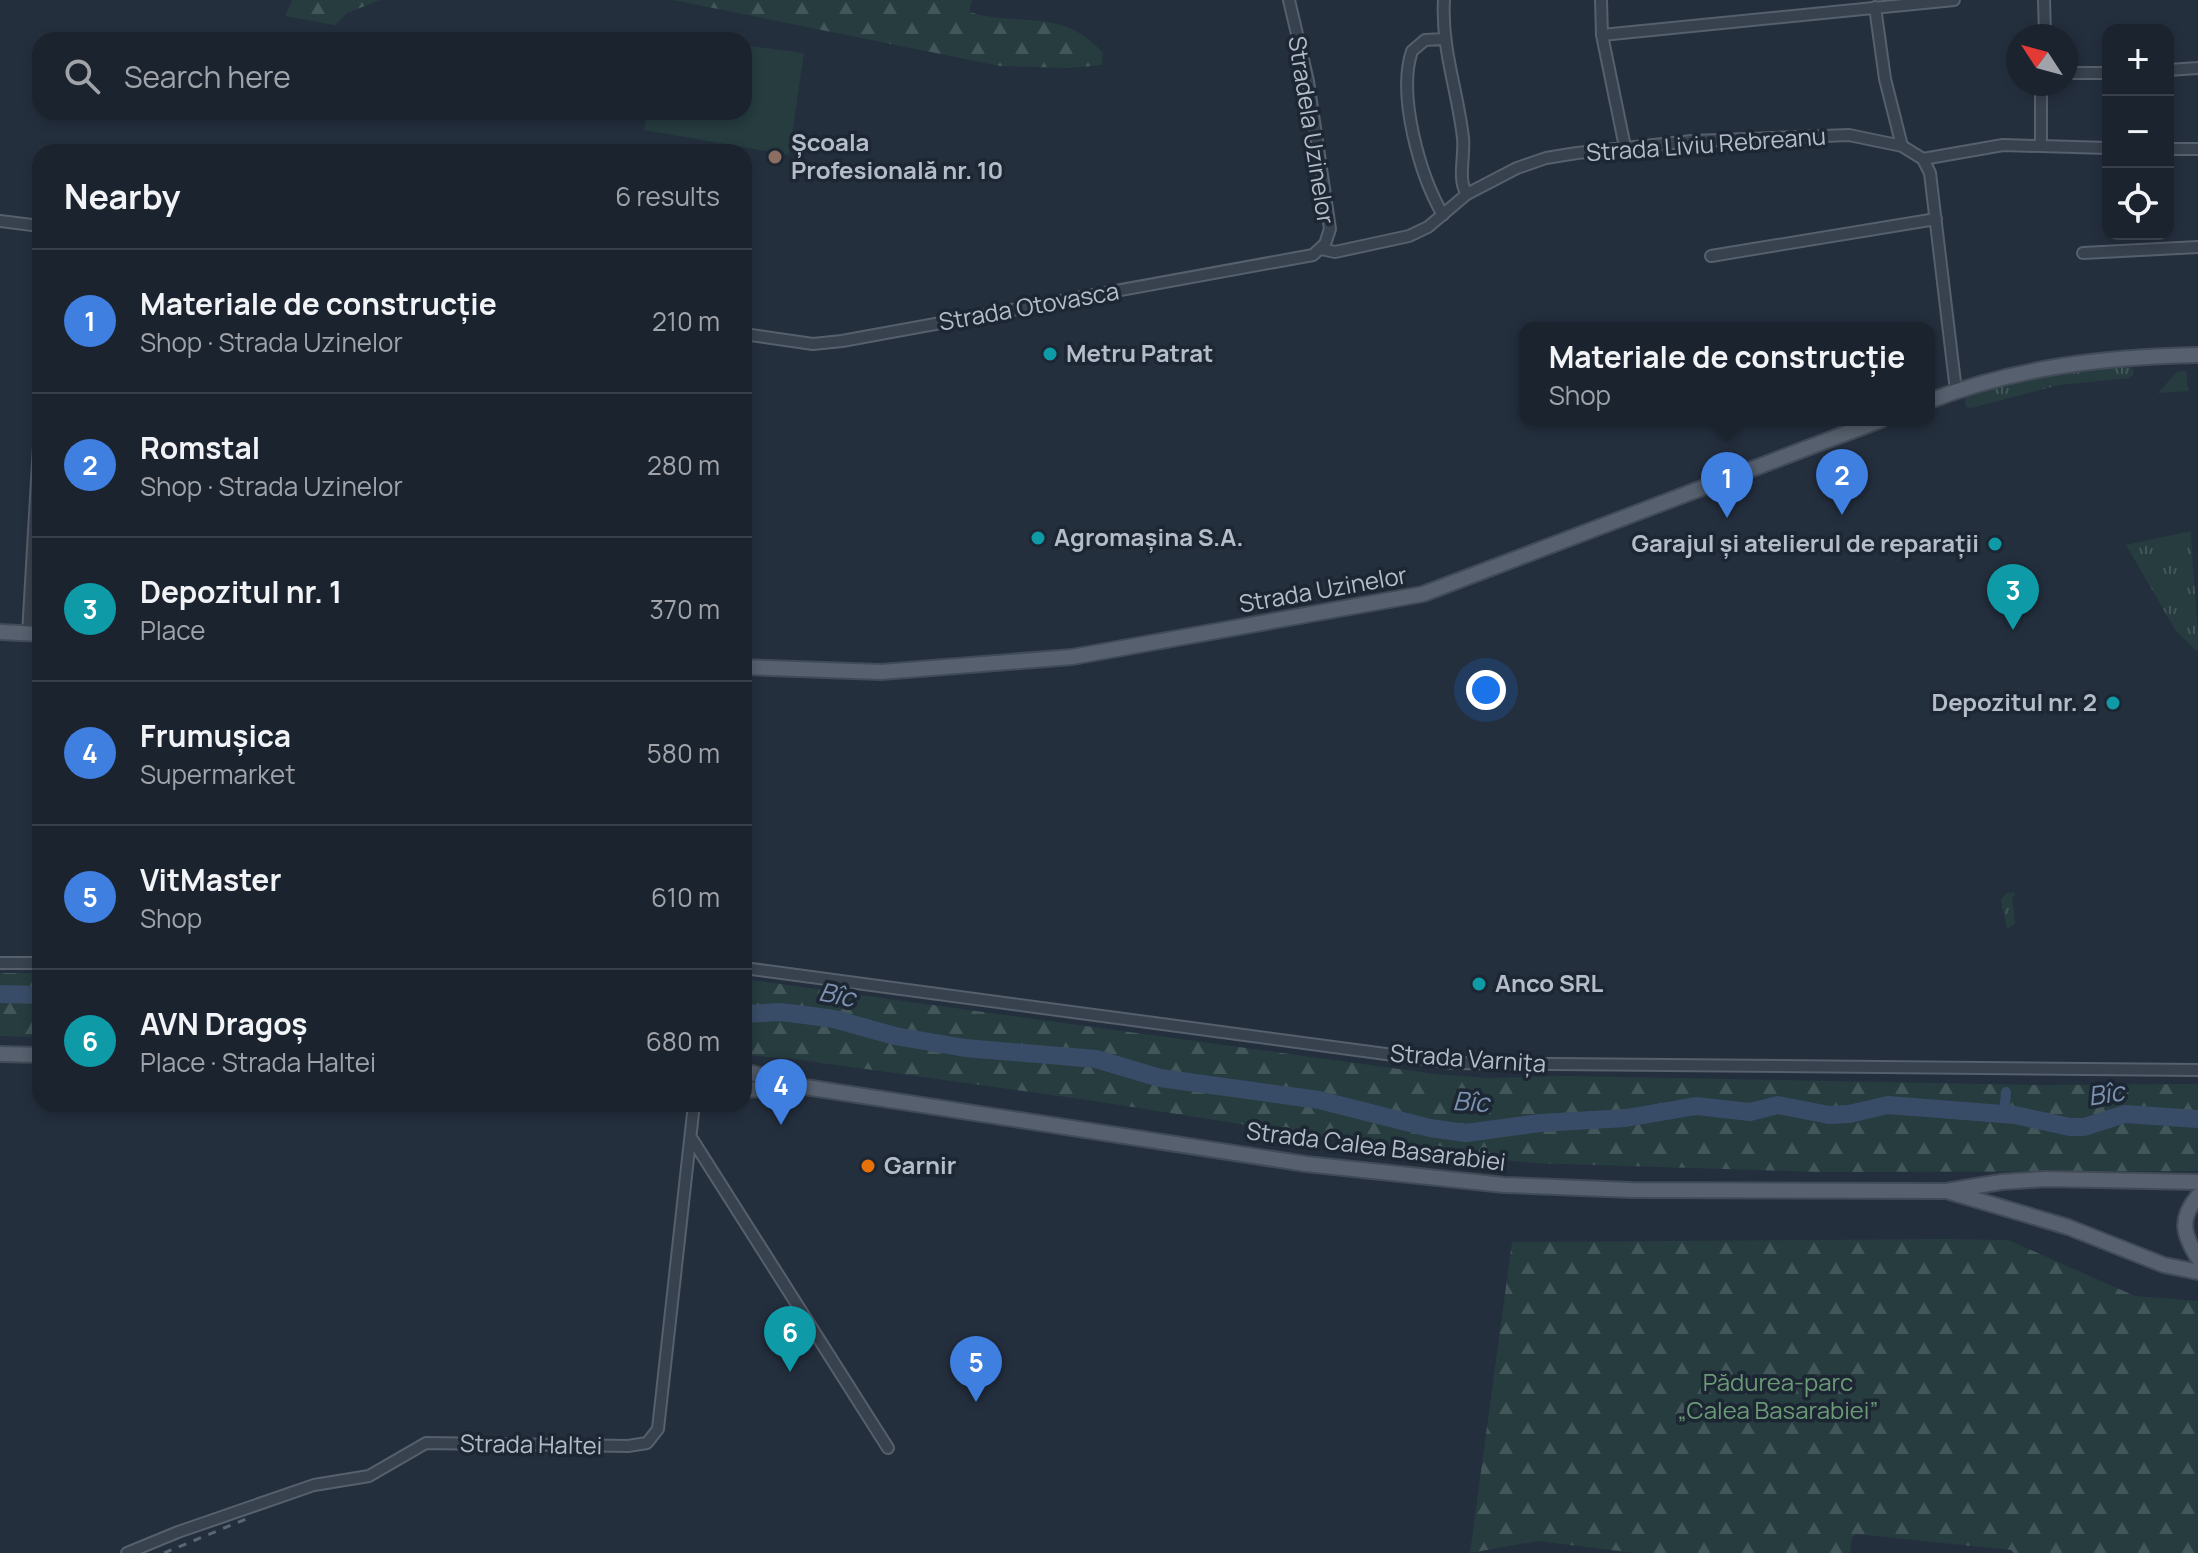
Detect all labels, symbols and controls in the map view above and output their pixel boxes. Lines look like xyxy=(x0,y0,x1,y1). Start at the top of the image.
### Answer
north arrow xyxy=(2006,24,2078,96)
map controls xyxy=(2102,24,2174,240)
button: + xyxy=(2102,24,2174,96)
search box xyxy=(32,32,752,120)
street label: Stradela Uzinelor xyxy=(1281,33,1344,226)
icon: search xyxy=(60,54,104,98)
text: Search here xyxy=(124,56,291,97)
button: − xyxy=(2102,96,2174,168)
street label: Strada Liviu Rebreanu xyxy=(1585,119,1827,168)
place label: Școala Profesională nr. 10 xyxy=(791,125,1003,186)
marker: Școala Profesională nr. 10 xyxy=(766,148,784,166)
button: locate xyxy=(2102,168,2174,240)
text: Nearby xyxy=(64,173,180,219)
text: 6 results xyxy=(615,178,720,214)
street label: Strada Otovasca xyxy=(936,273,1121,338)
text: Materiale de construcție xyxy=(140,283,497,324)
text: 1 xyxy=(84,303,96,339)
text: 210 m xyxy=(652,303,720,339)
popup xyxy=(1519,322,1935,426)
text: Shop · Strada Uzinelor xyxy=(140,324,403,360)
place label: Metru Patrat xyxy=(1066,336,1213,369)
text: Materiale de construcție xyxy=(1549,336,1905,377)
marker: Metru Patrat xyxy=(1041,345,1059,363)
text: Shop xyxy=(1549,377,1611,413)
text: Romstal xyxy=(140,427,260,468)
text: 2 xyxy=(82,447,98,483)
text: 280 m xyxy=(647,447,720,483)
pin: 2 xyxy=(1816,449,1868,515)
pin: 1 xyxy=(1701,452,1753,518)
text: Shop · Strada Uzinelor xyxy=(140,468,403,504)
place label: Agromașina S.A. xyxy=(1054,520,1244,553)
place label: Garajul și atelierul de reparații xyxy=(1631,526,1979,559)
marker: Agromașina S.A. xyxy=(1029,529,1047,547)
marker: Garajul și atelierul de reparații xyxy=(1986,535,2004,553)
street label: Strada Uzinelor xyxy=(1236,557,1410,620)
pin: 3 xyxy=(1987,564,2039,630)
text: Depozitul nr. 1 xyxy=(140,571,342,612)
text: 3 xyxy=(82,591,98,627)
text: 370 m xyxy=(649,591,720,627)
text: Place xyxy=(140,612,205,648)
your location xyxy=(1466,670,1506,710)
place label: Depozitul nr. 2 xyxy=(1931,685,2097,718)
marker: Depozitul nr. 2 xyxy=(2104,694,2122,712)
text: Frumușica xyxy=(140,715,291,756)
text: 4 xyxy=(82,735,98,771)
text: 580 m xyxy=(647,735,720,771)
text: Supermarket xyxy=(140,756,296,792)
text: VitMaster xyxy=(140,859,281,900)
text: 5 xyxy=(82,879,98,915)
text: 610 m xyxy=(651,879,720,915)
text: Shop xyxy=(140,900,202,936)
place label: Anco SRL xyxy=(1495,966,1604,999)
water label: Bîc xyxy=(816,973,861,1016)
marker: Anco SRL xyxy=(1470,975,1488,993)
text: AVN Dragoș xyxy=(140,1003,308,1044)
text: 6 xyxy=(82,1023,98,1059)
text: 680 m xyxy=(646,1023,720,1059)
street label: Strada Varnița xyxy=(1389,1036,1547,1079)
text: Place · Strada Haltei xyxy=(140,1044,376,1080)
pin: 4 xyxy=(755,1059,807,1125)
water label: Bîc xyxy=(2085,1072,2129,1114)
water label: Bîc xyxy=(1452,1082,1493,1120)
street label: Strada Calea Basarabiei xyxy=(1245,1113,1508,1178)
place label: Garnir xyxy=(884,1148,956,1181)
marker: Garnir xyxy=(859,1157,877,1175)
pin: 6 xyxy=(764,1306,816,1372)
pin: 5 xyxy=(950,1336,1002,1402)
park label: Pădurea-parc „Calea Basarabiei” xyxy=(1678,1365,1878,1426)
street label: Strada Haltei xyxy=(460,1426,603,1461)

